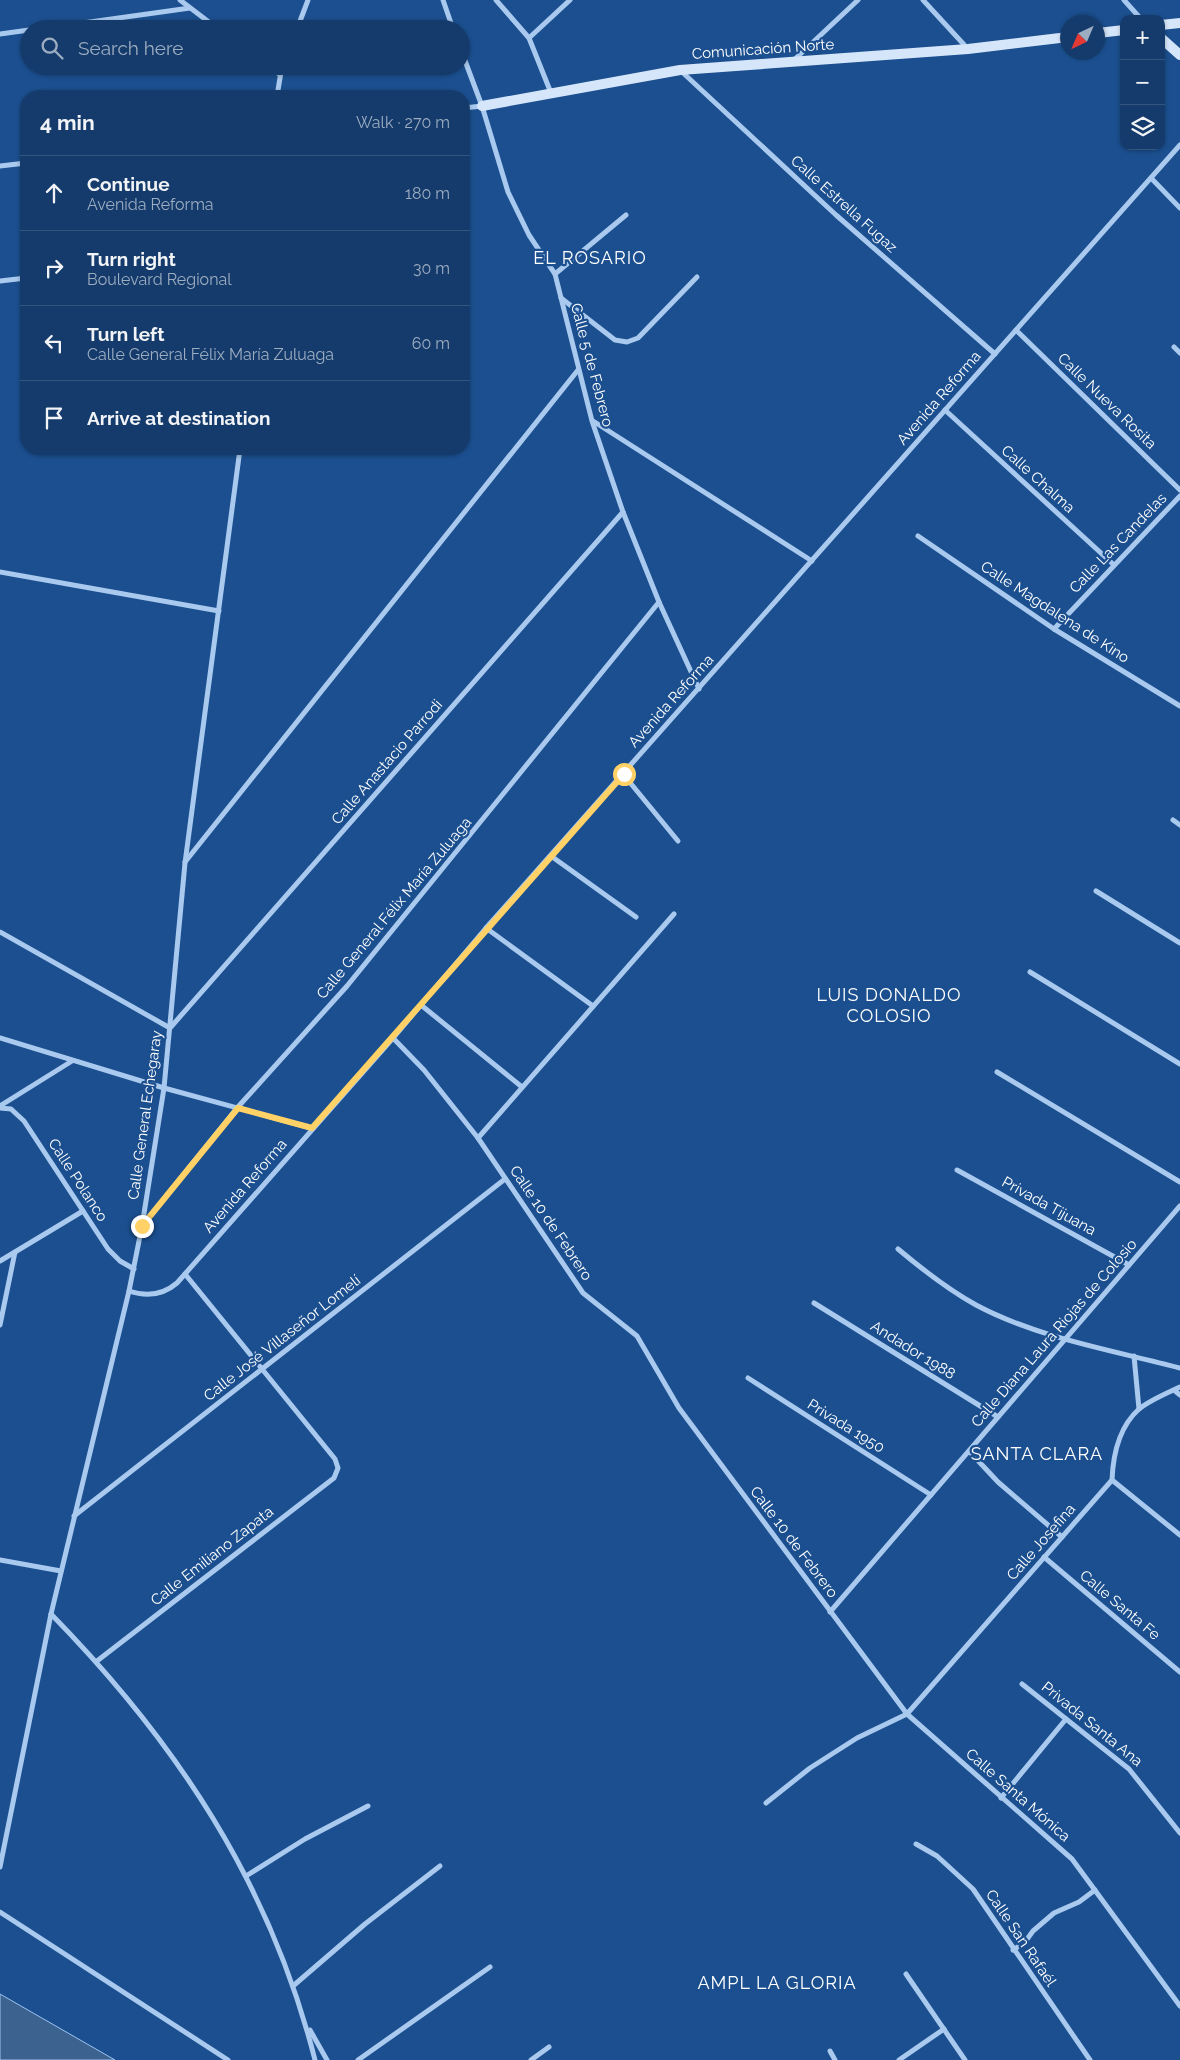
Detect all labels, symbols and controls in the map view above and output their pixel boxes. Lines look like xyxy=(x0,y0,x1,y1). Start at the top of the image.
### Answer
north arrow xyxy=(1060,15,1105,60)
map controls xyxy=(1120,15,1165,150)
button: + xyxy=(1120,15,1165,60)
search box xyxy=(20,20,470,75)
icon: search xyxy=(38,34,66,62)
street label: Comunicación Norte xyxy=(691,35,835,63)
text: Search here xyxy=(78,37,184,59)
button: − xyxy=(1120,60,1165,105)
button: layers xyxy=(1120,105,1165,150)
text: 4 min xyxy=(40,110,95,135)
text: Walk · 270 m xyxy=(356,113,450,132)
street label: Calle Estrella Fugaz xyxy=(787,152,901,256)
text: Continue xyxy=(87,173,170,195)
icon: ahead xyxy=(40,179,68,207)
text: 180 m xyxy=(405,184,450,203)
text: Avenida Reforma xyxy=(87,195,214,214)
district label: EL ROSARIO xyxy=(533,247,647,268)
text: Turn right xyxy=(87,248,176,270)
icon: right xyxy=(40,254,68,282)
text: 30 m xyxy=(413,259,450,278)
text: Boulevard Regional xyxy=(87,270,232,289)
street label: Calle 5 de Febrero xyxy=(567,301,617,429)
text: Turn left xyxy=(87,323,164,345)
icon: left xyxy=(40,329,68,357)
text: 60 m xyxy=(412,334,450,353)
text: Calle General Félix María Zuluaga xyxy=(87,345,334,364)
street label: Avenida Reforma xyxy=(893,347,985,449)
street label: Calle Nueva Rosita xyxy=(1054,349,1160,453)
icon: arrive xyxy=(40,404,68,432)
text: Arrive at destination xyxy=(87,407,271,429)
street label: Calle Chalma xyxy=(998,441,1078,517)
street label: Calle Las Candelas xyxy=(1066,489,1170,597)
street label: Calle Magdalena de Kino xyxy=(977,557,1133,667)
street label: Avenida Reforma xyxy=(625,651,717,751)
street label: Calle Anastacio Parrodi xyxy=(328,696,446,828)
route start xyxy=(613,763,636,786)
street label: Calle General Félix María Zuluaga xyxy=(313,813,475,1003)
district label: LUIS DONALDO COLOSIO xyxy=(817,984,961,1026)
street label: Calle General Echegaray xyxy=(124,1029,166,1201)
street label: Calle Polanco xyxy=(44,1135,112,1225)
street label: Avenida Reforma xyxy=(199,1135,291,1237)
street label: Calle 10 de Febrero xyxy=(506,1162,596,1284)
street label: Privada Tijuana xyxy=(999,1173,1099,1239)
route end xyxy=(131,1215,154,1238)
street label: Calle Diana Laura Riojas de Colosio xyxy=(967,1235,1141,1431)
street label: Calle José Villaseñor Lomelí xyxy=(200,1271,365,1405)
street label: Andador 1988 xyxy=(867,1317,959,1383)
street label: Privada 1950 xyxy=(804,1395,888,1457)
district label: SANTA CLARA xyxy=(971,1443,1103,1464)
street label: Calle 10 de Febrero xyxy=(746,1483,842,1601)
street label: Calle Josefina xyxy=(1003,1500,1079,1584)
street label: Calle Emiliano Zapata xyxy=(147,1503,277,1609)
street label: Calle Santa Fe xyxy=(1076,1566,1164,1644)
street label: Privada Santa Ana xyxy=(1038,1678,1146,1770)
street label: Calle Santa Mónica xyxy=(962,1745,1074,1845)
street label: Calle San Rafaél xyxy=(982,1886,1061,1991)
district label: AMPL LA GLORIA xyxy=(697,1972,857,1993)

